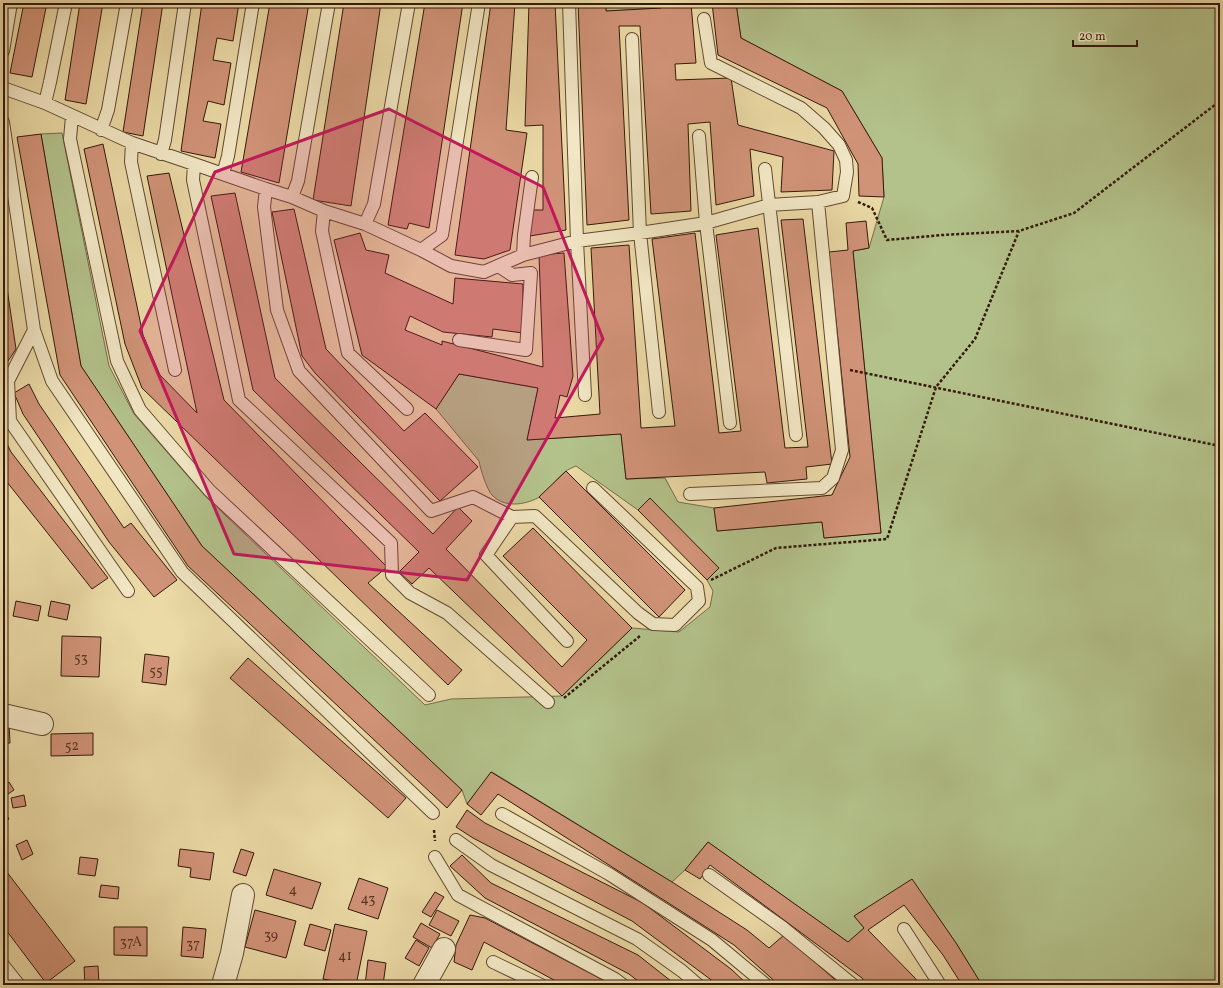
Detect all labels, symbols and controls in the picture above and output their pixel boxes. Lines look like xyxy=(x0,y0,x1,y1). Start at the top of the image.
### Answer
scale bar xyxy=(1073,22,1137,48)
text: 20 m xyxy=(1079,29,1106,45)
house number: 53 xyxy=(74,649,88,668)
house number: 55 xyxy=(149,662,163,681)
house number: 52 xyxy=(65,737,79,756)
house number: 4 xyxy=(289,881,297,900)
house number: 43 xyxy=(361,890,375,909)
house number: 39 xyxy=(264,926,278,945)
house number: 37А xyxy=(120,933,142,952)
house number: 37 xyxy=(186,935,200,954)
house number: 41 xyxy=(338,947,352,966)

